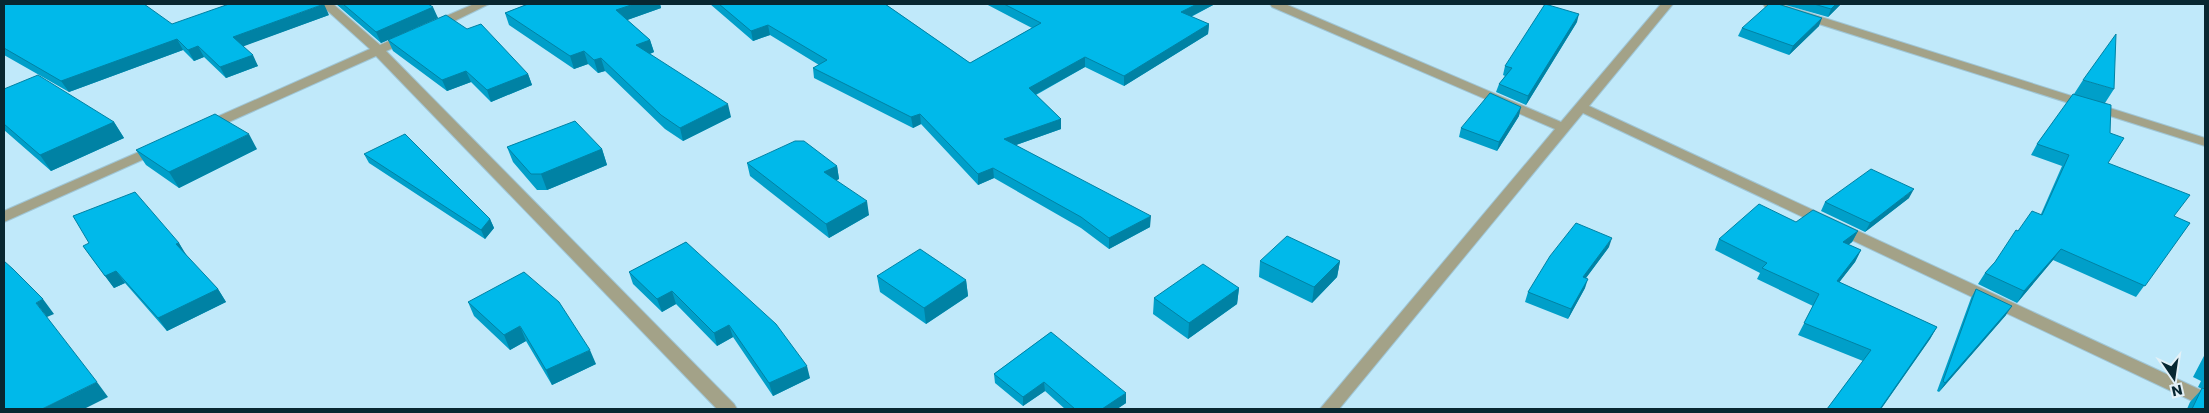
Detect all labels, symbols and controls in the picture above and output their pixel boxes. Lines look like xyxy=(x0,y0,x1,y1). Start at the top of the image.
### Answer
north arrow xyxy=(2149,353,2199,403)
text: N xyxy=(2170,380,2184,402)

